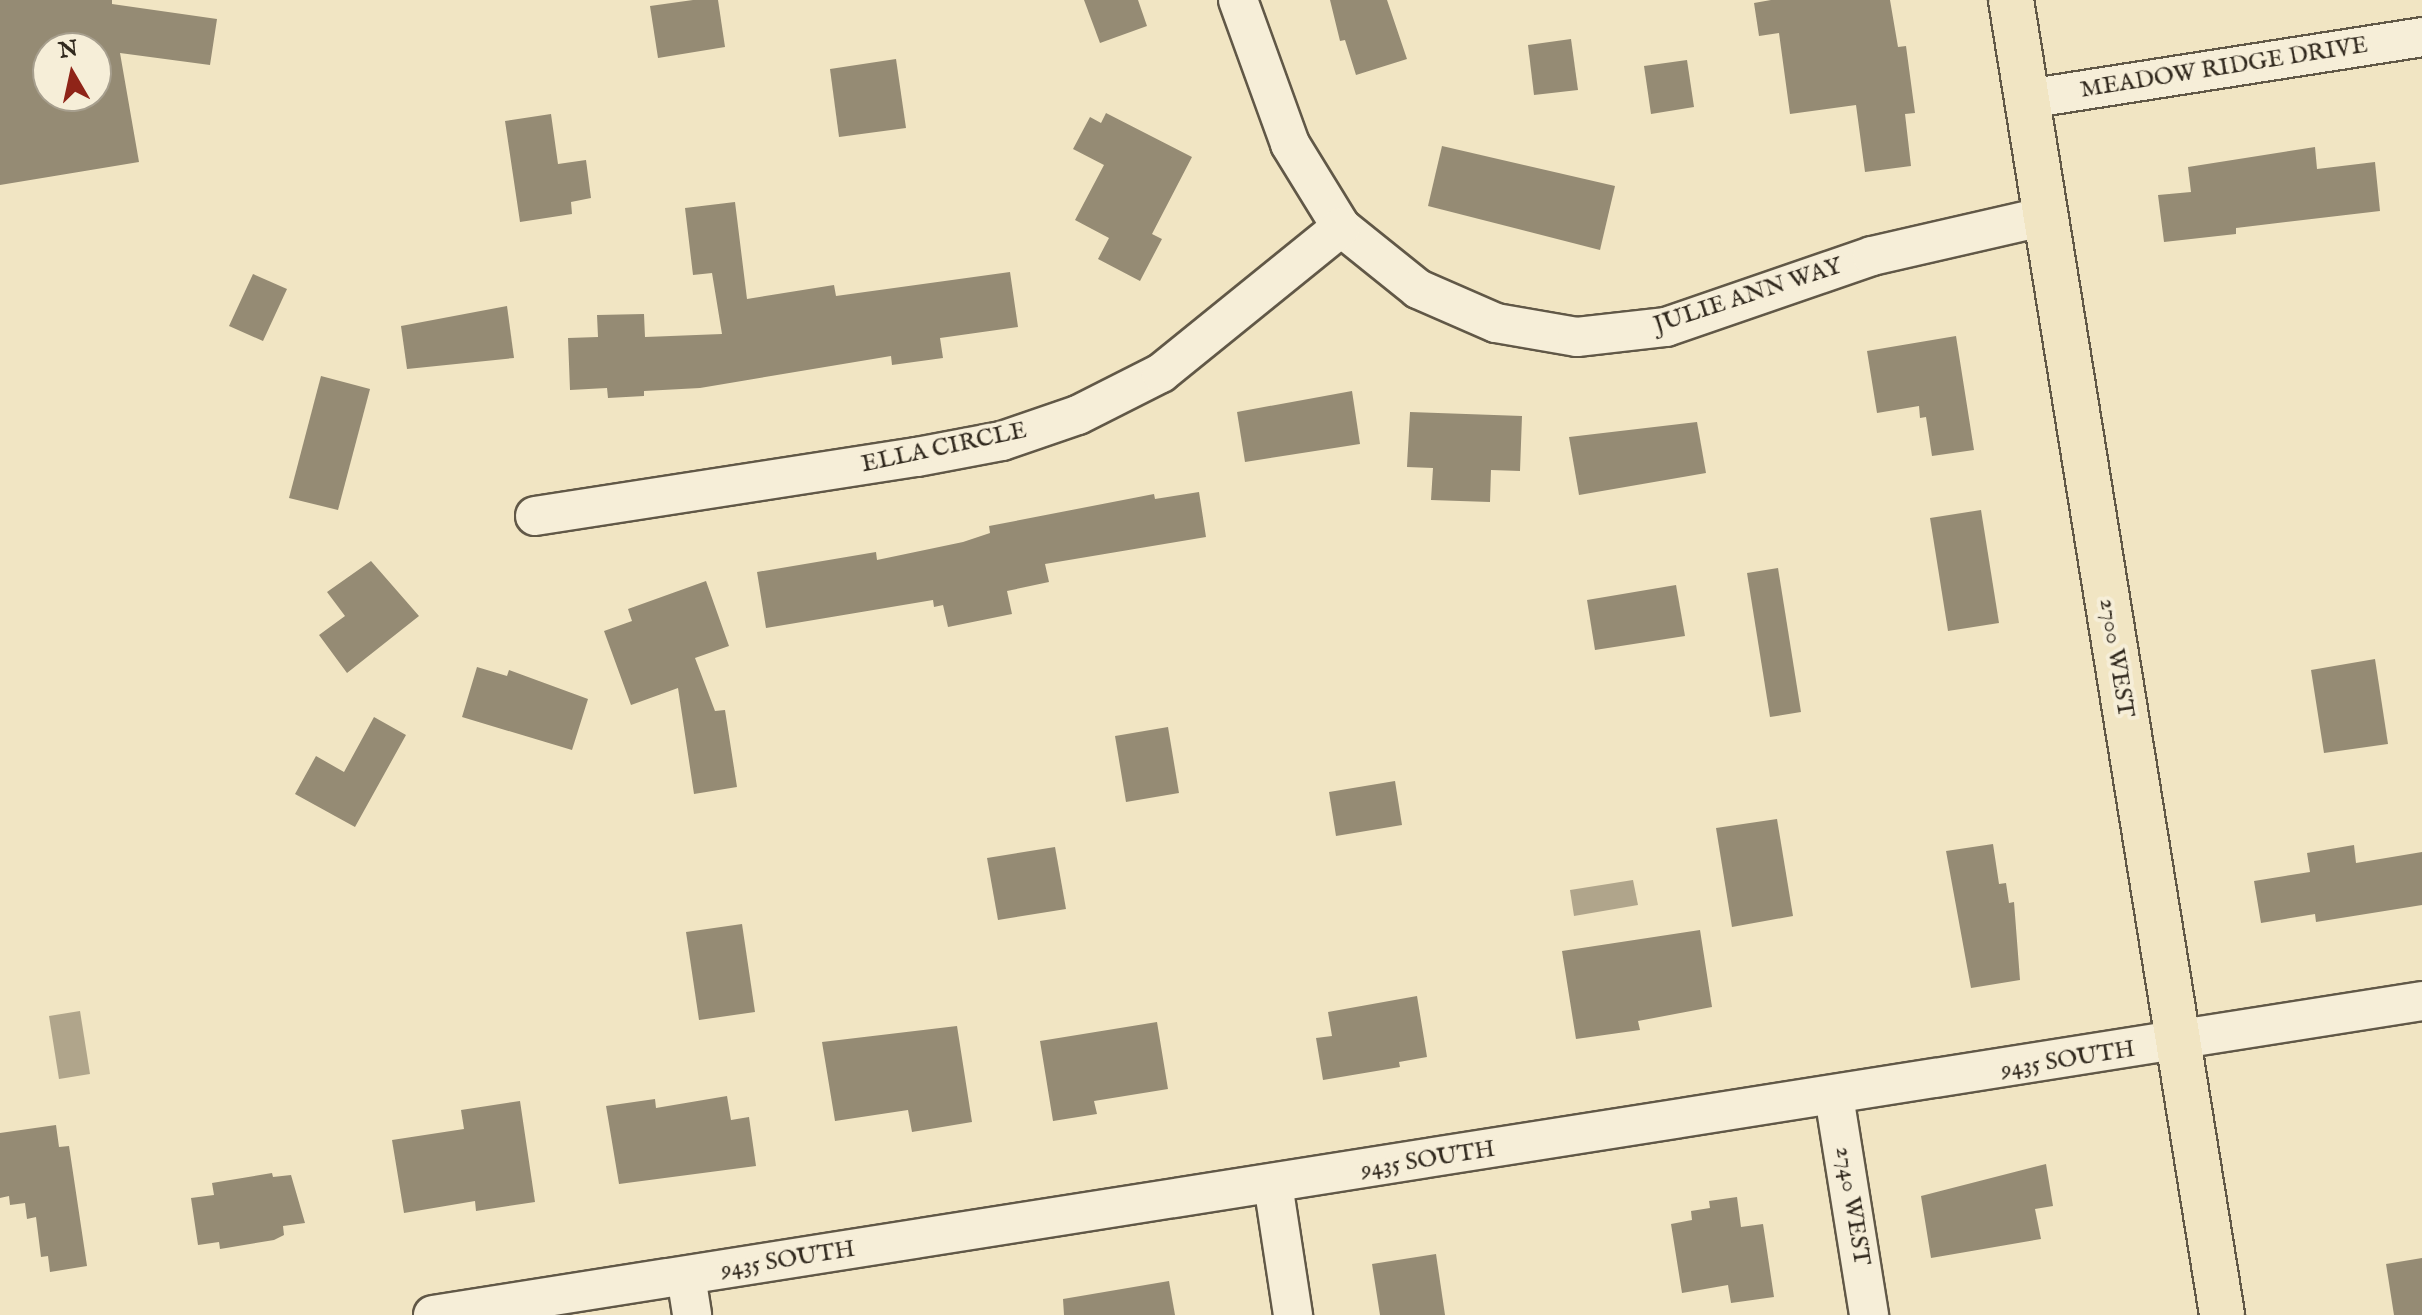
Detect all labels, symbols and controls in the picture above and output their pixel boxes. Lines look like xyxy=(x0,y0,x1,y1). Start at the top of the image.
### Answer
street label: MEADOW RIDGE DRIVE xyxy=(2078,31,2370,105)
north arrow xyxy=(32,32,112,112)
text: N xyxy=(57,35,80,66)
street label: JULIE ANN WAY xyxy=(1650,252,1846,340)
street label: ELLA CIRCLE xyxy=(859,416,1029,480)
street label: 2700 WEST xyxy=(2092,596,2140,720)
street label: 9435 SOUTH xyxy=(1999,1035,2137,1085)
street label: 9435 SOUTH xyxy=(1359,1135,1497,1185)
street label: 2740 WEST xyxy=(1828,1144,1876,1268)
street label: 9435 SOUTH xyxy=(719,1235,857,1285)

